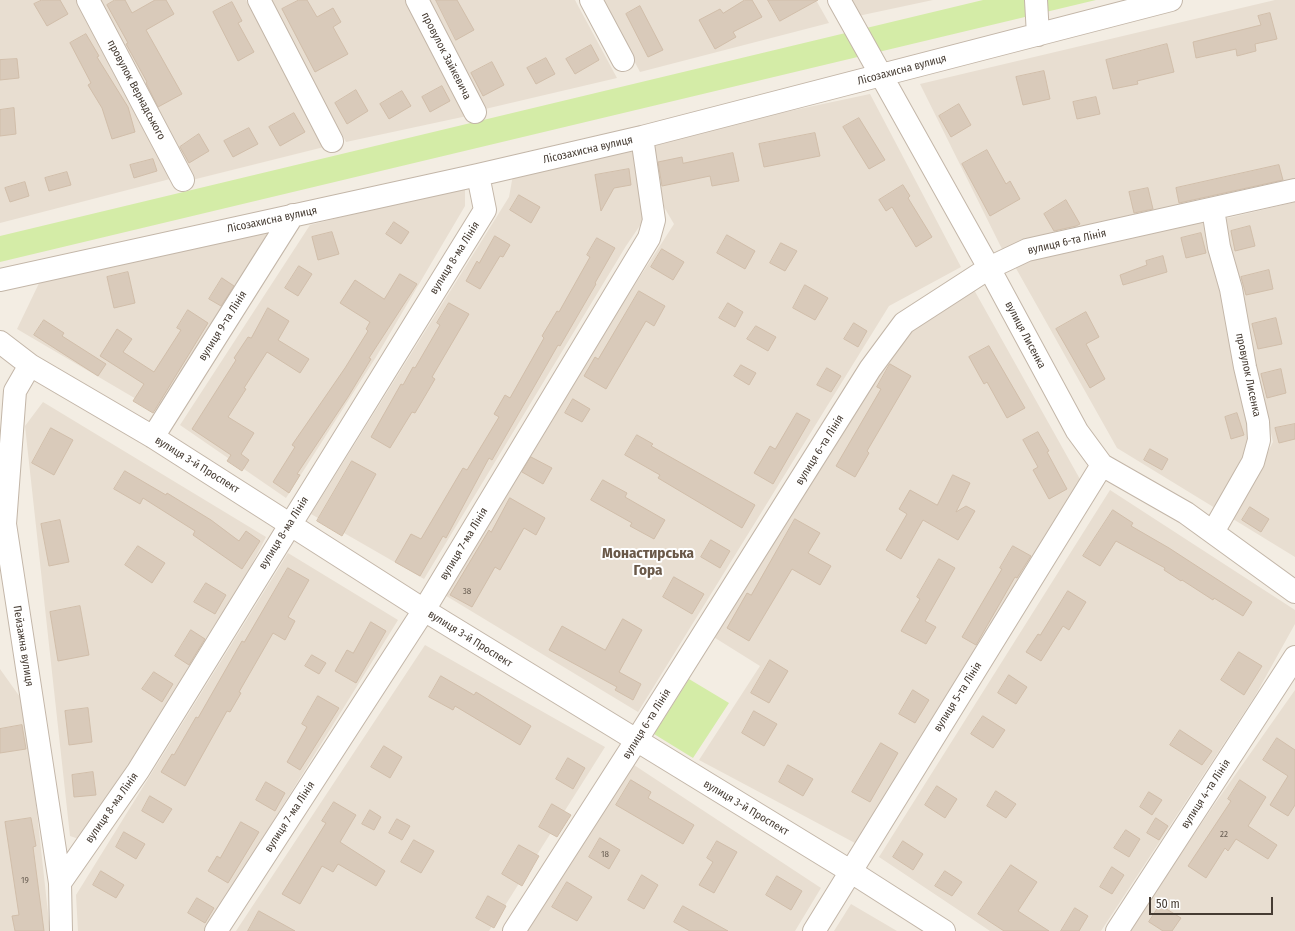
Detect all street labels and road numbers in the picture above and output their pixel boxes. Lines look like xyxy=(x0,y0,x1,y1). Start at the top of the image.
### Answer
street label: провулок Зайкевича xyxy=(418,10,474,102)
street label: провулок Вернадського xyxy=(104,38,168,142)
street label: Лісозахисна вулиця xyxy=(856,52,948,88)
street label: Лісозахисна вулиця xyxy=(542,133,634,167)
street label: Лісозахисна вулиця xyxy=(226,204,318,236)
street label: вулиця 8-ма Лінія xyxy=(427,219,483,297)
street label: вулиця 6-та Лінія xyxy=(1026,227,1108,257)
street label: вулиця 9-та Лінія xyxy=(196,289,250,363)
street label: вулиця Лисенка xyxy=(1002,299,1048,371)
street label: провулок Лисенка xyxy=(1233,332,1263,418)
street label: вулиця 6-та Лінія xyxy=(793,412,847,488)
street label: вулиця 3-й Проспект xyxy=(152,434,242,496)
street label: вулиця 8-ма Лінія xyxy=(256,494,312,572)
street label: вулиця 7-ма Лінія xyxy=(437,505,491,583)
street label: Пейзажна вулиця xyxy=(10,604,36,688)
street label: вулиця 3-й Проспект xyxy=(425,608,515,670)
street label: вулиця 5-та Лінія xyxy=(931,660,985,734)
street label: вулиця 6-та Лінія xyxy=(620,686,674,762)
street label: вулиця 4-та Лінія xyxy=(1179,757,1233,831)
street label: вулиця 8-ма Лінія xyxy=(83,770,141,846)
street label: вулиця 3-й Проспект xyxy=(701,777,791,839)
street label: вулиця 7-ма Лінія xyxy=(262,779,318,855)

